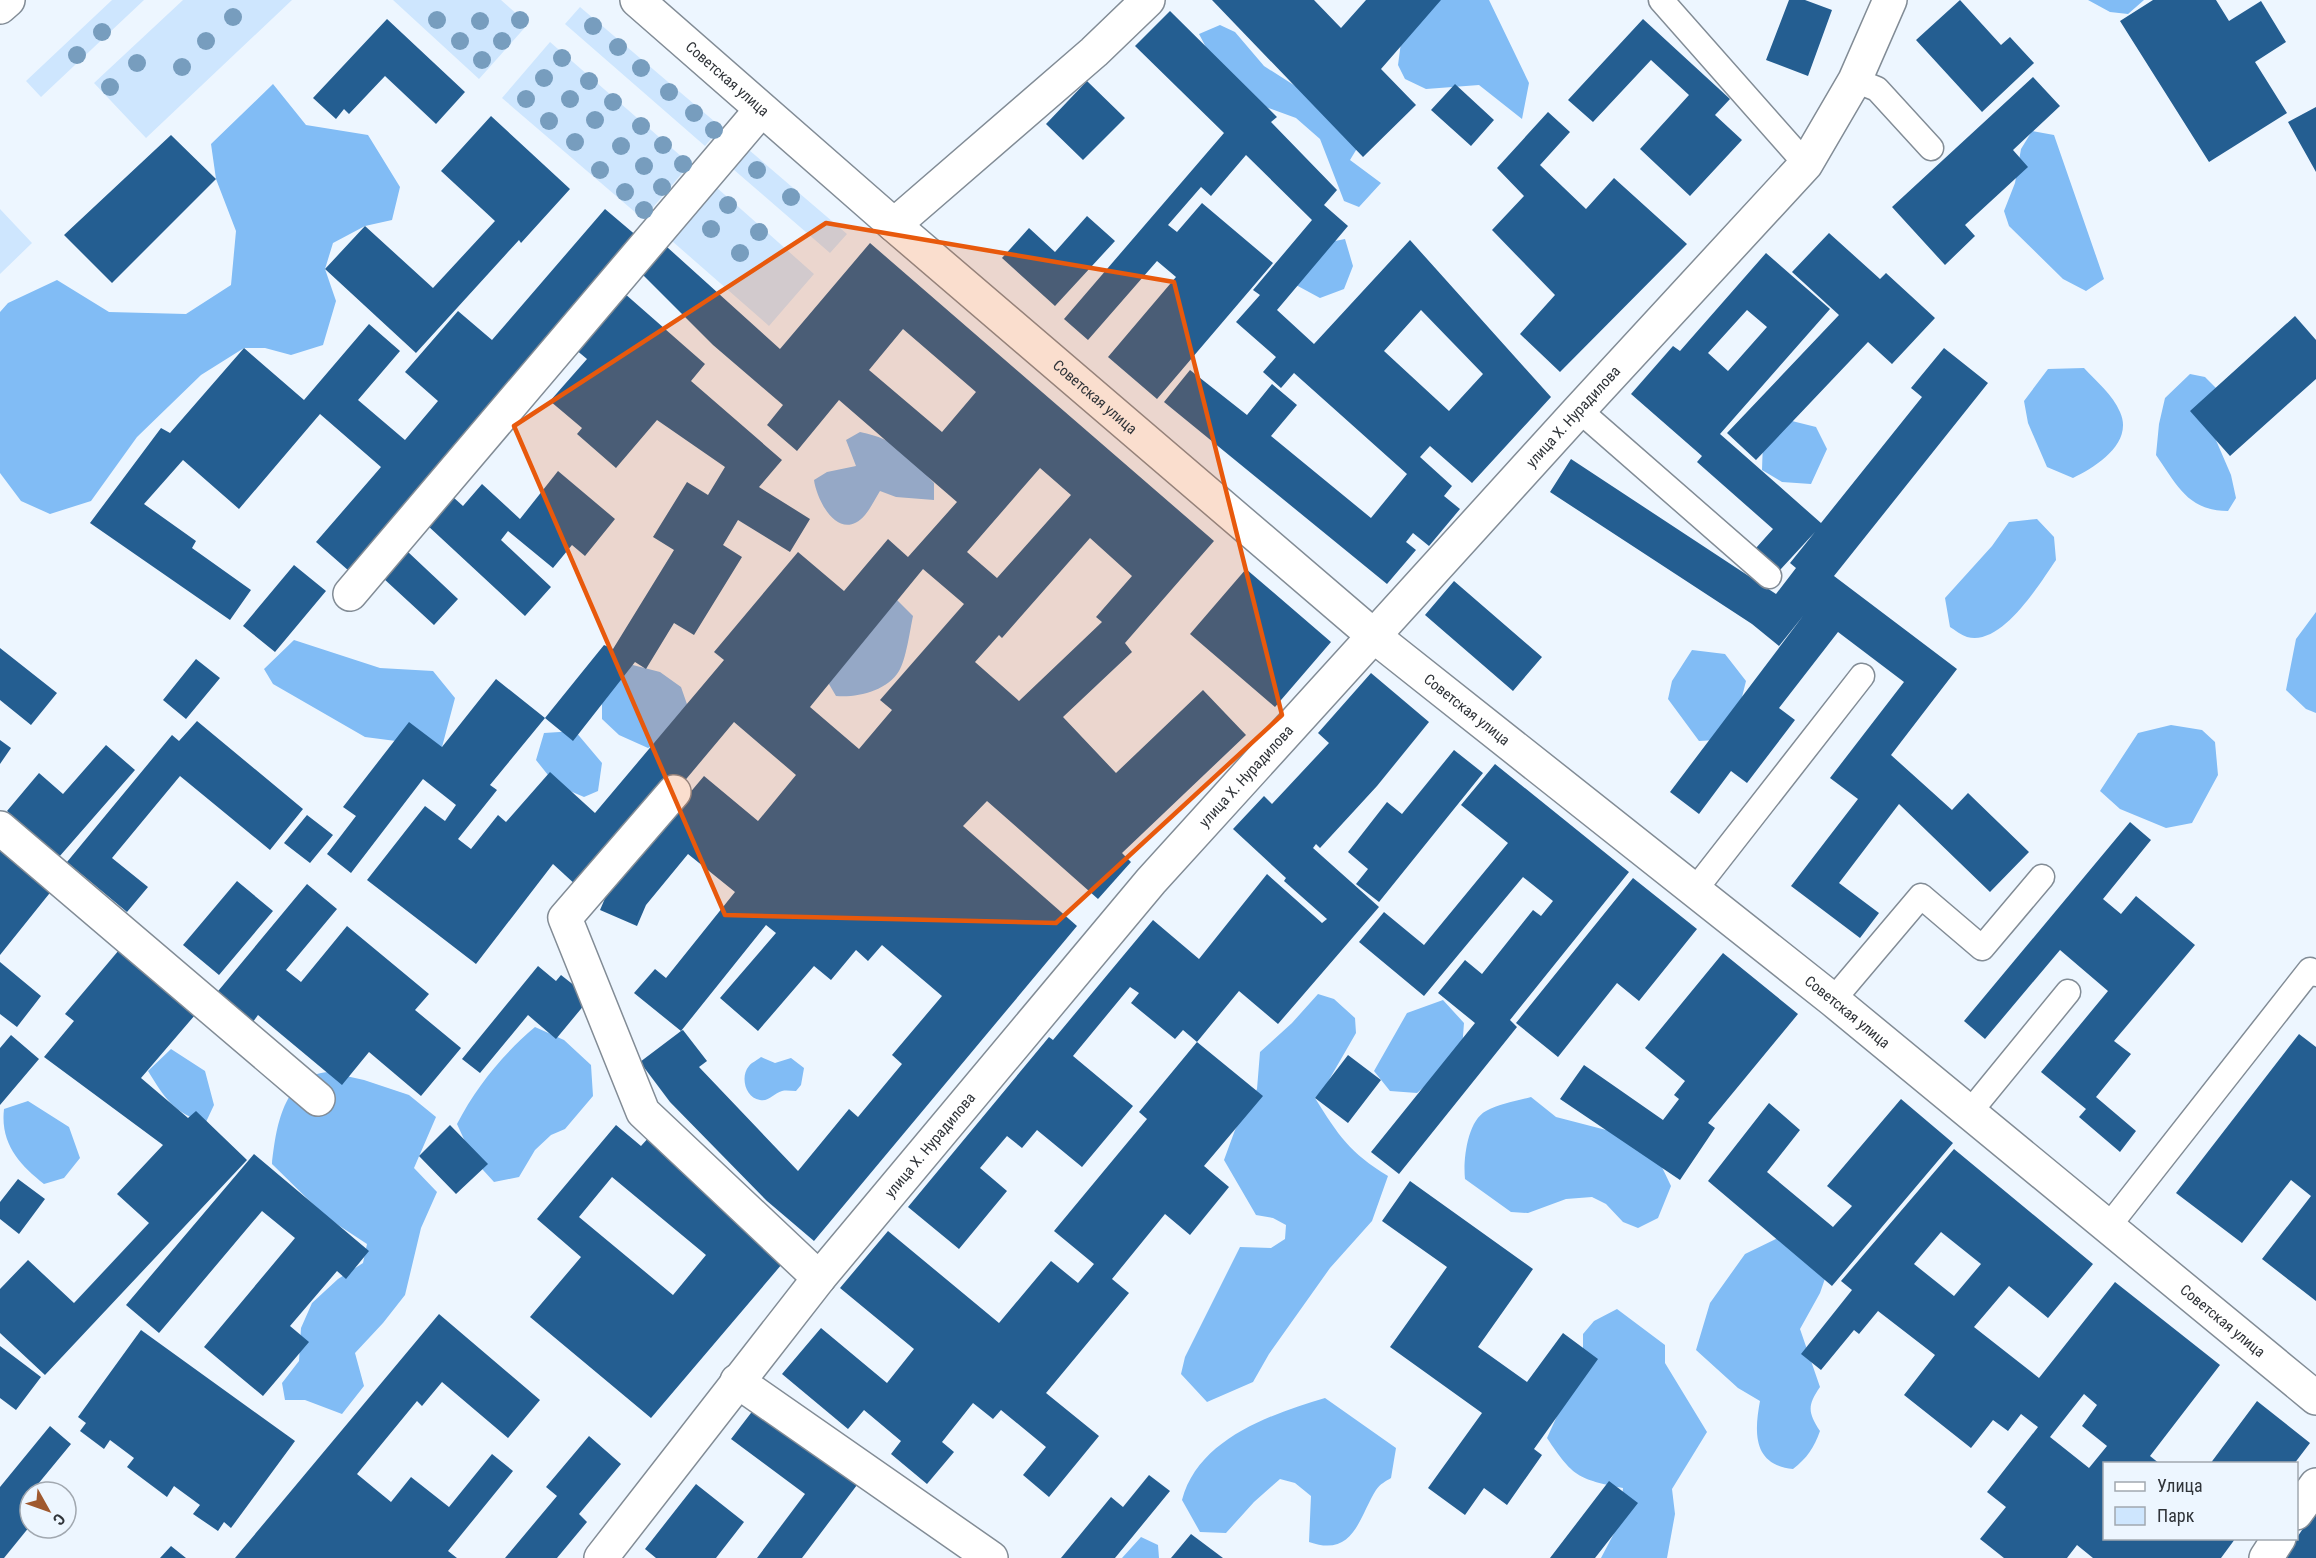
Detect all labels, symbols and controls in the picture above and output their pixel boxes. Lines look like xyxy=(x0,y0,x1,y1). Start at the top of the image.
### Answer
street label: Советская улица xyxy=(682,38,773,120)
street label: Советская улица xyxy=(1049,356,1140,438)
street label: улица Х. Нурадилова xyxy=(1522,362,1624,471)
street label: Советская улица xyxy=(1420,670,1513,749)
street label: улица Х. Нурадилова xyxy=(1195,722,1297,831)
street label: Советская улица xyxy=(1801,972,1894,1052)
street label: улица Х. Нурадилова xyxy=(881,1089,979,1201)
street label: Советская улица xyxy=(2176,1281,2269,1361)
legend xyxy=(2103,1462,2298,1540)
text: Улица xyxy=(2157,1475,2203,1496)
north arrow xyxy=(18,1480,78,1540)
text: Парк xyxy=(2157,1505,2195,1526)
text: С xyxy=(49,1510,69,1529)

